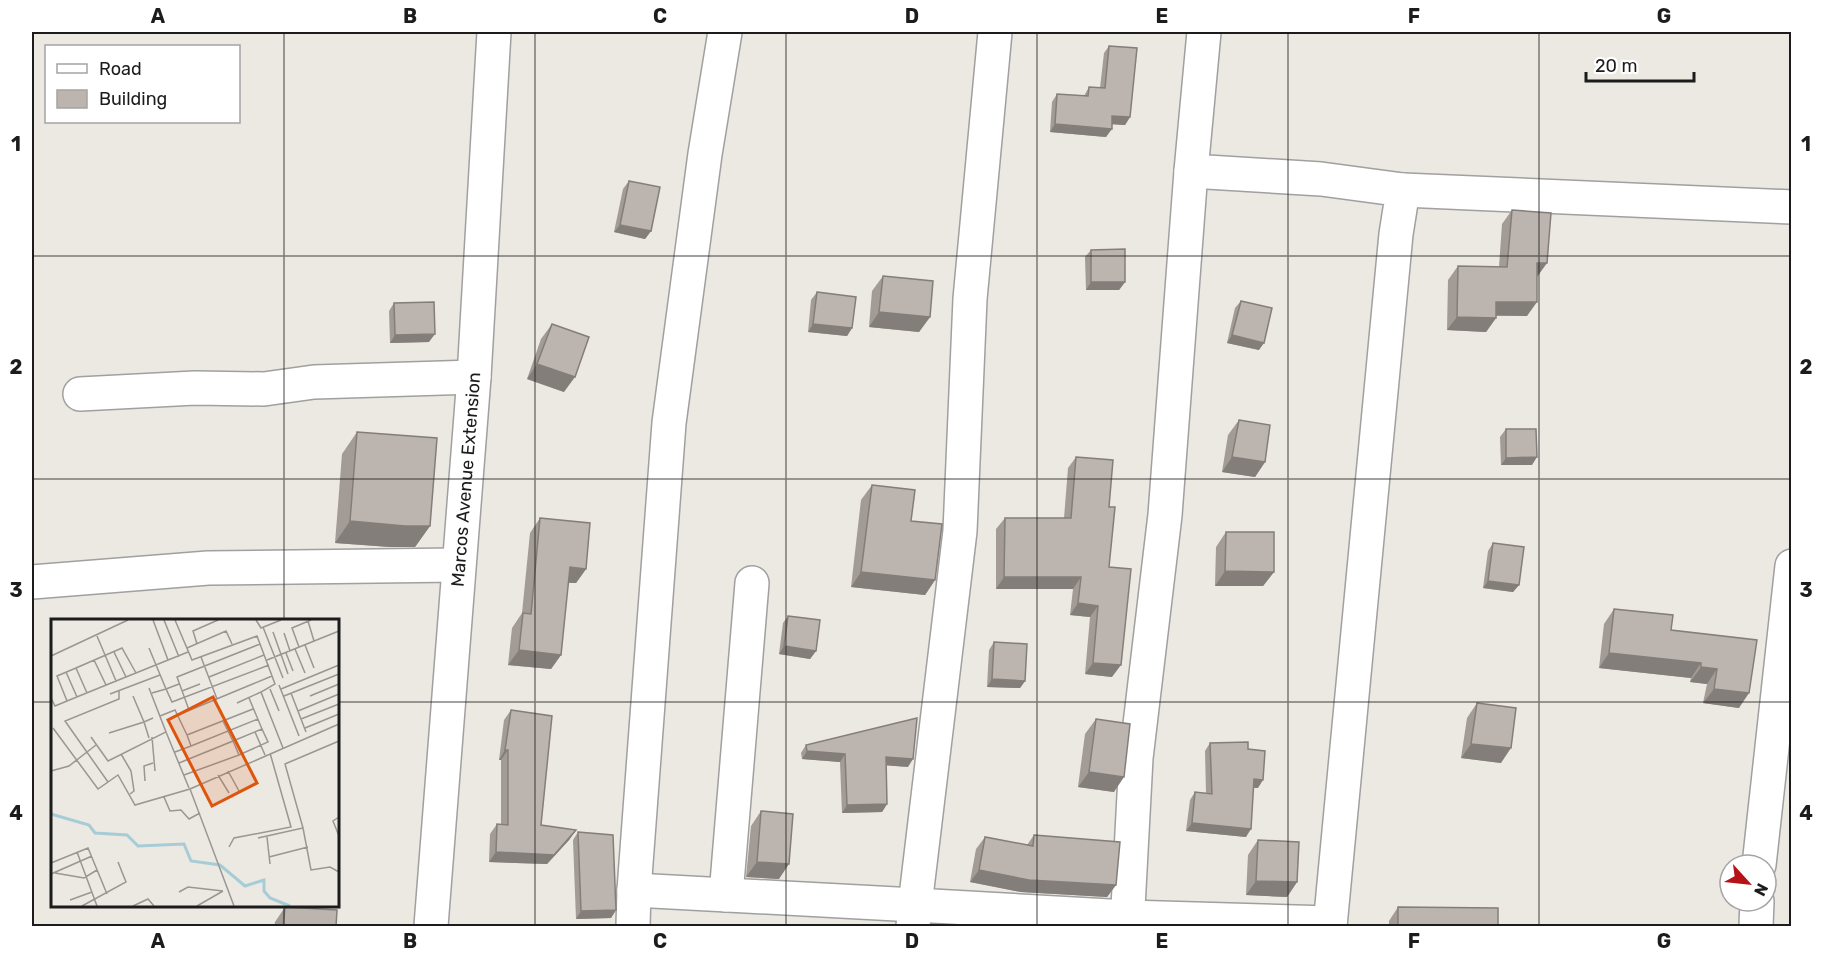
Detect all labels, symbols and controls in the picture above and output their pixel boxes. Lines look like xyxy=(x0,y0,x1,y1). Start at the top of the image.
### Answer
text: A xyxy=(151,4,166,28)
text: B xyxy=(403,4,417,28)
text: C xyxy=(653,4,667,28)
text: D xyxy=(905,4,919,28)
text: E xyxy=(1156,4,1168,28)
text: F xyxy=(1408,4,1420,28)
text: G xyxy=(1657,4,1671,28)
legend xyxy=(45,45,240,123)
scale bar xyxy=(1586,45,1694,83)
text: 20 m xyxy=(1595,55,1637,77)
text: Road xyxy=(99,58,142,80)
text: Building xyxy=(99,88,167,110)
text: 1 xyxy=(11,132,21,156)
text: 1 xyxy=(1801,132,1811,156)
text: 2 xyxy=(10,355,23,379)
text: 2 xyxy=(1800,355,1813,379)
street label: Marcos Avenue Extension xyxy=(447,371,485,588)
text: 3 xyxy=(9,578,23,602)
text: 3 xyxy=(1799,578,1813,602)
inset map xyxy=(51,619,339,907)
text: 4 xyxy=(9,801,23,825)
text: 4 xyxy=(1799,801,1813,825)
north arrow xyxy=(1718,853,1778,913)
text: N xyxy=(1750,880,1772,899)
text: A xyxy=(151,929,166,953)
text: B xyxy=(403,929,417,953)
text: C xyxy=(653,929,667,953)
text: D xyxy=(905,929,919,953)
text: E xyxy=(1156,929,1168,953)
text: F xyxy=(1408,929,1420,953)
text: G xyxy=(1657,929,1671,953)

